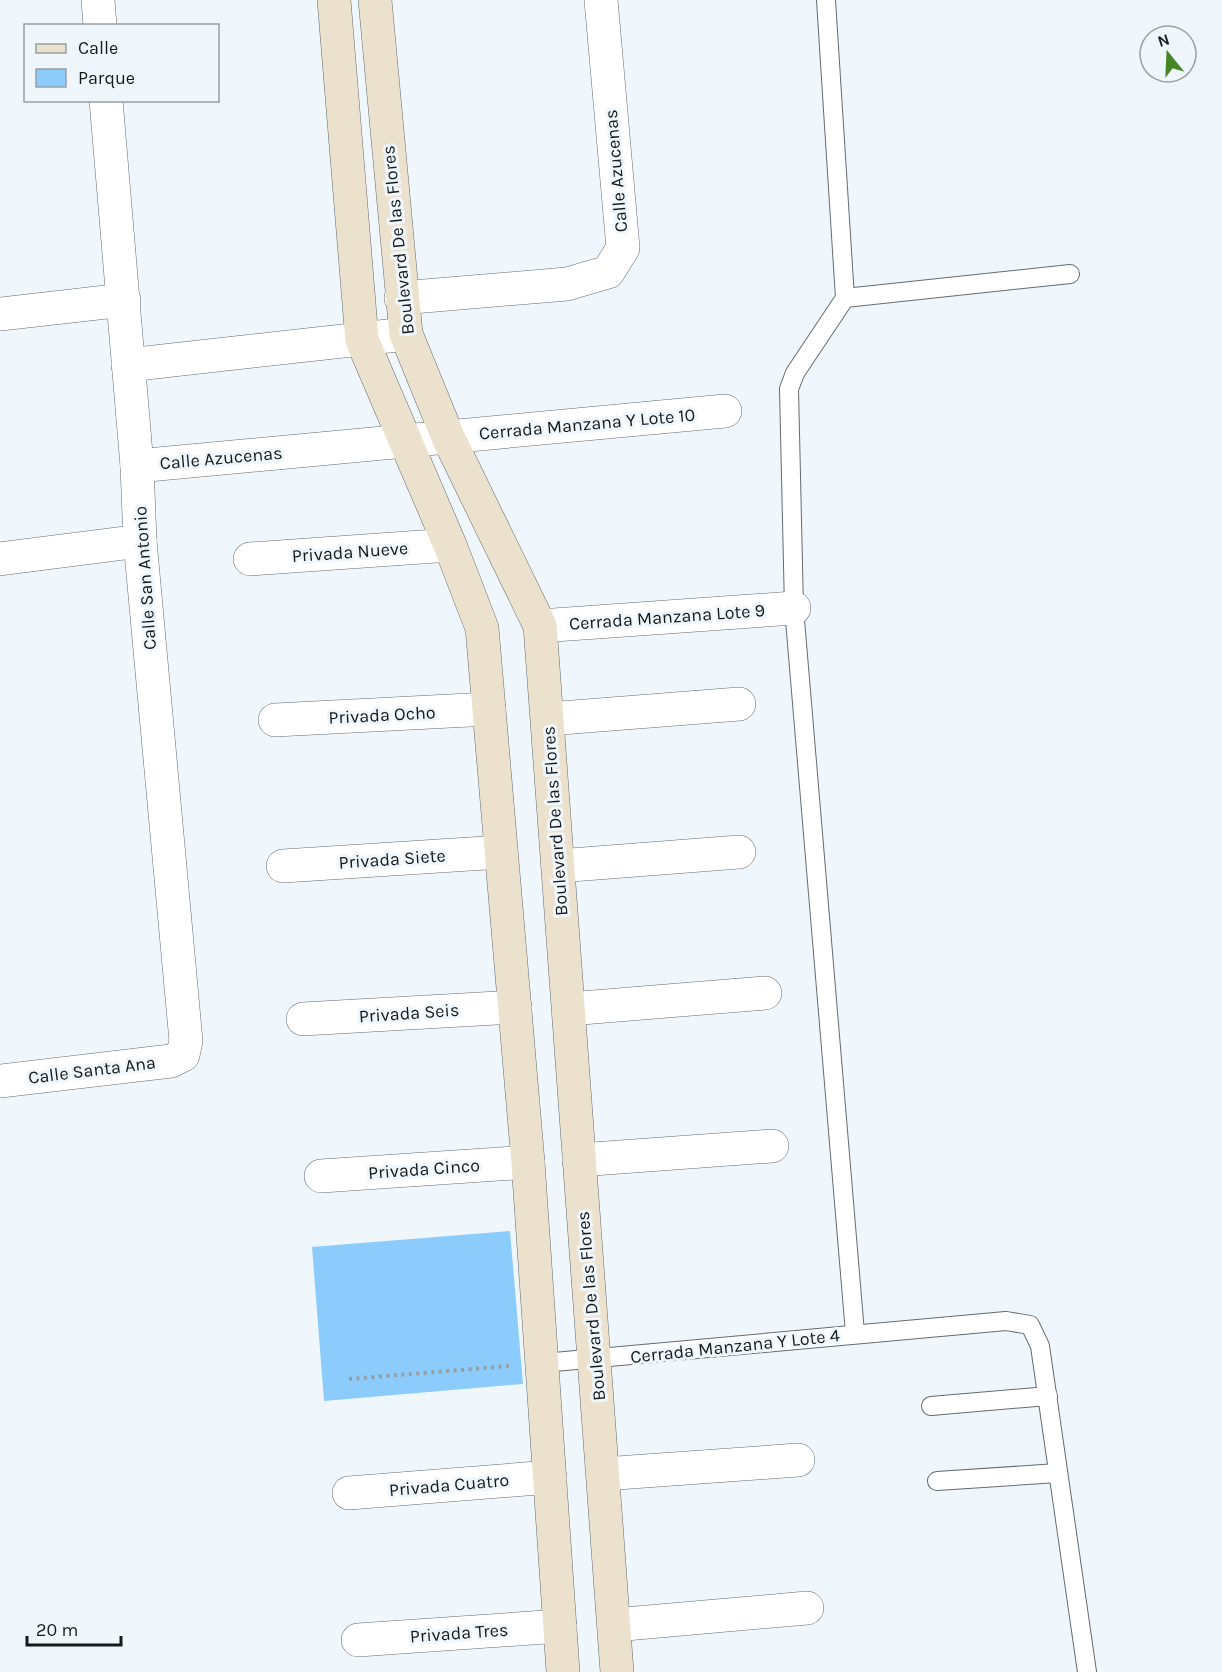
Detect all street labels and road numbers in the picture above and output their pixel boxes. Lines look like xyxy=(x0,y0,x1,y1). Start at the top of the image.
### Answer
street label: Calle Azucenas xyxy=(600,109,632,233)
street label: Boulevard De las Flores xyxy=(377,144,419,336)
street label: Cerrada Manzana Y Lote 10 xyxy=(478,404,696,444)
street label: Calle Azucenas xyxy=(159,442,283,474)
street label: Calle San Antonio xyxy=(129,505,161,651)
street label: Privada Nueve xyxy=(291,537,409,567)
street label: Cerrada Manzana Lote 9 xyxy=(568,599,766,635)
street label: Privada Ocho xyxy=(328,701,436,729)
street label: Boulevard De las Flores xyxy=(537,725,573,917)
street label: Privada Siete xyxy=(338,844,446,874)
street label: Privada Seis xyxy=(358,999,460,1027)
street label: Calle Santa Ana xyxy=(27,1051,157,1089)
street label: Privada Cinco xyxy=(367,1154,481,1184)
street label: Boulevard De las Flores xyxy=(572,1210,610,1402)
street label: Cerrada Manzana Y Lote 4 xyxy=(629,1324,841,1368)
street label: Privada Cuatro xyxy=(388,1469,510,1501)
street label: Privada Tres xyxy=(409,1619,509,1647)

